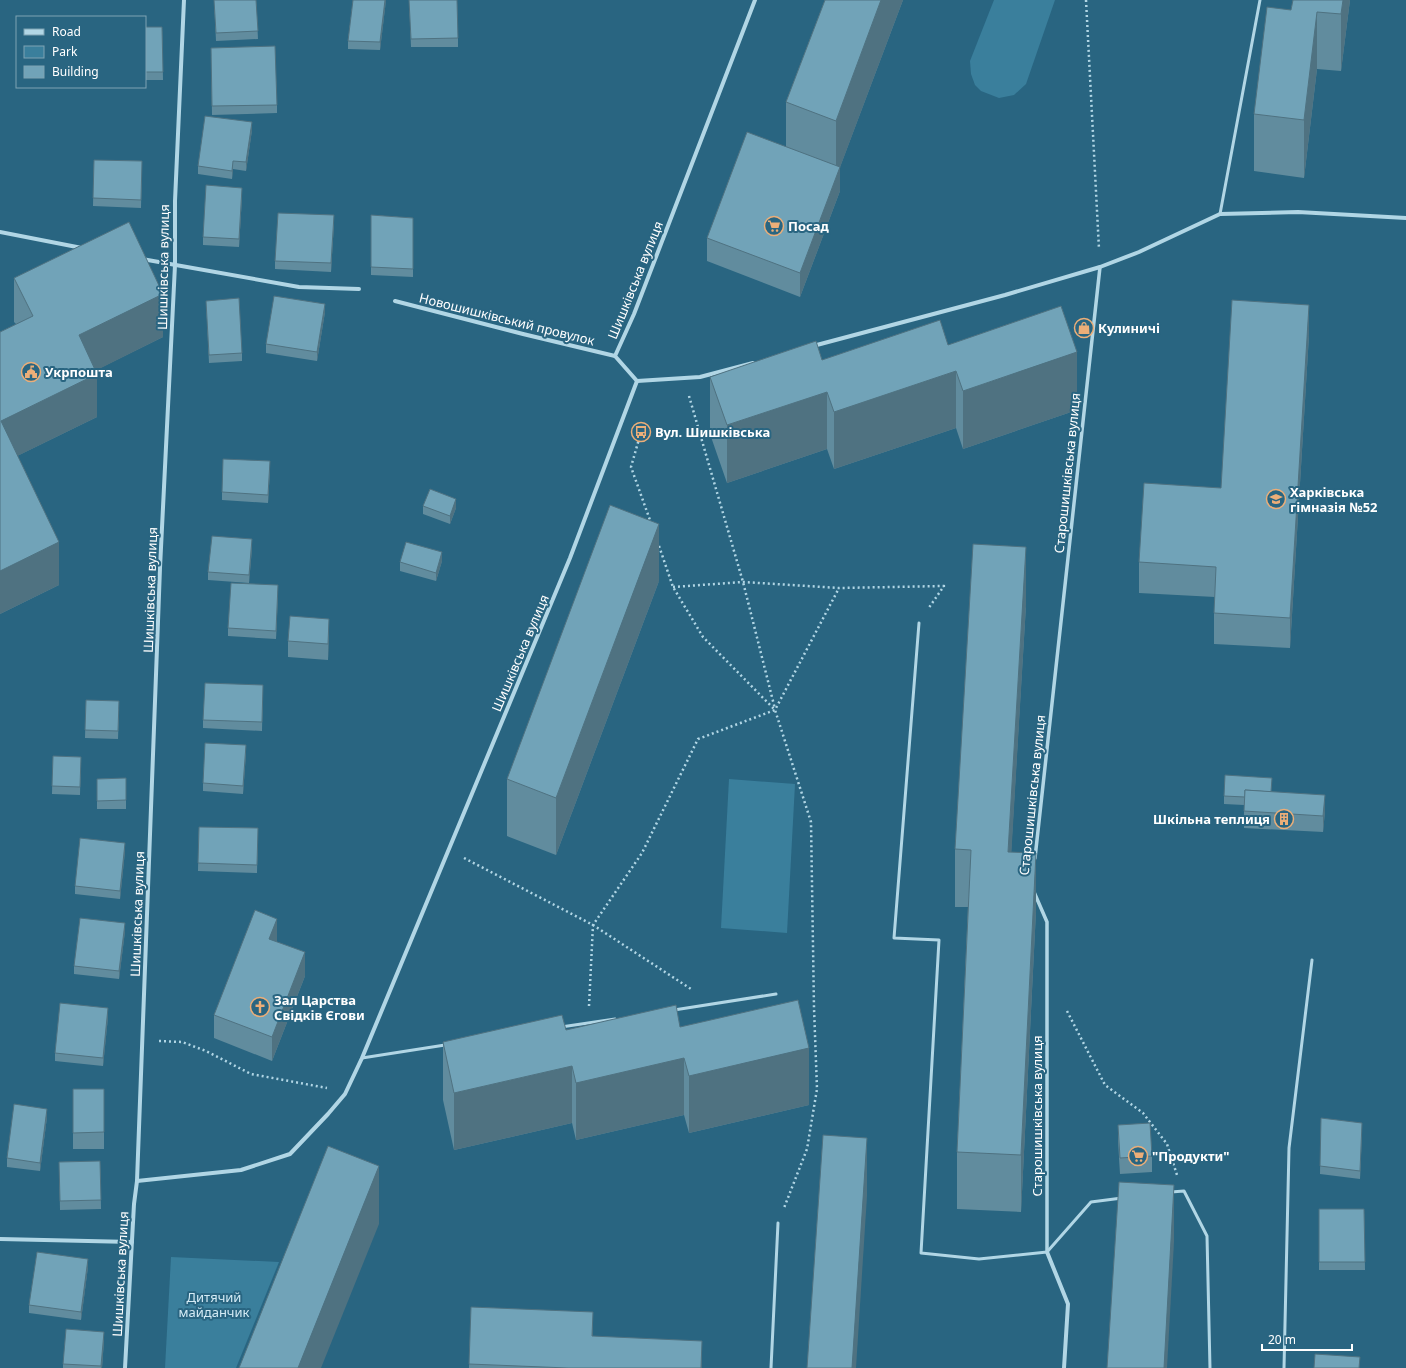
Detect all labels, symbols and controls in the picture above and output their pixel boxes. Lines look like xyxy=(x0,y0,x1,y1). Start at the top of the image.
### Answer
legend xyxy=(16,16,146,88)
text: Road xyxy=(52,23,81,40)
text: Park xyxy=(52,43,78,60)
text: Building xyxy=(52,63,99,80)
street label: Шишківська вулиця xyxy=(153,204,173,330)
supermarket icon: Посад xyxy=(763,215,785,237)
place label: Посад xyxy=(788,217,830,235)
street label: Шишківська вулиця xyxy=(603,218,667,342)
street label: Новошишківський провулок xyxy=(417,288,597,350)
shop icon: Кулиничі xyxy=(1073,317,1095,339)
place label: Кулиничі xyxy=(1098,319,1160,337)
public building icon: Укрпошта xyxy=(20,361,42,383)
place label: Укрпошта xyxy=(45,363,113,381)
street label: Старошишківська вулиця xyxy=(1050,392,1084,554)
bus stop icon: Вул. Шишківська xyxy=(630,421,652,443)
place label: Вул. Шишківська xyxy=(655,423,770,441)
place label: Харківська гімназія №52 xyxy=(1290,483,1378,516)
school or university icon: Харківська гімназія №52 xyxy=(1265,488,1287,510)
street label: Шишківська вулиця xyxy=(139,527,161,653)
street label: Шишківська вулиця xyxy=(487,592,553,714)
street label: Старошишківська вулиця xyxy=(1015,714,1049,876)
building icon: Шкільна теплиця xyxy=(1273,808,1295,830)
place label: Шкільна теплиця xyxy=(1153,810,1270,828)
street label: Шишківська вулиця xyxy=(126,851,148,977)
place label: Зал Царства Свідків Єгови xyxy=(274,991,365,1024)
church icon: Зал Царства Свідків Єгови xyxy=(249,996,271,1018)
street label: Старошишківська вулиця xyxy=(1028,1035,1046,1197)
supermarket icon: "Продукти" xyxy=(1127,1145,1149,1167)
place label: "Продукти" xyxy=(1152,1147,1230,1165)
street label: Шишківська вулиця xyxy=(108,1211,132,1337)
park label: Дитячий майданчик xyxy=(178,1288,250,1321)
scale bar xyxy=(1262,1326,1352,1352)
text: 20 m xyxy=(1268,1331,1296,1348)

